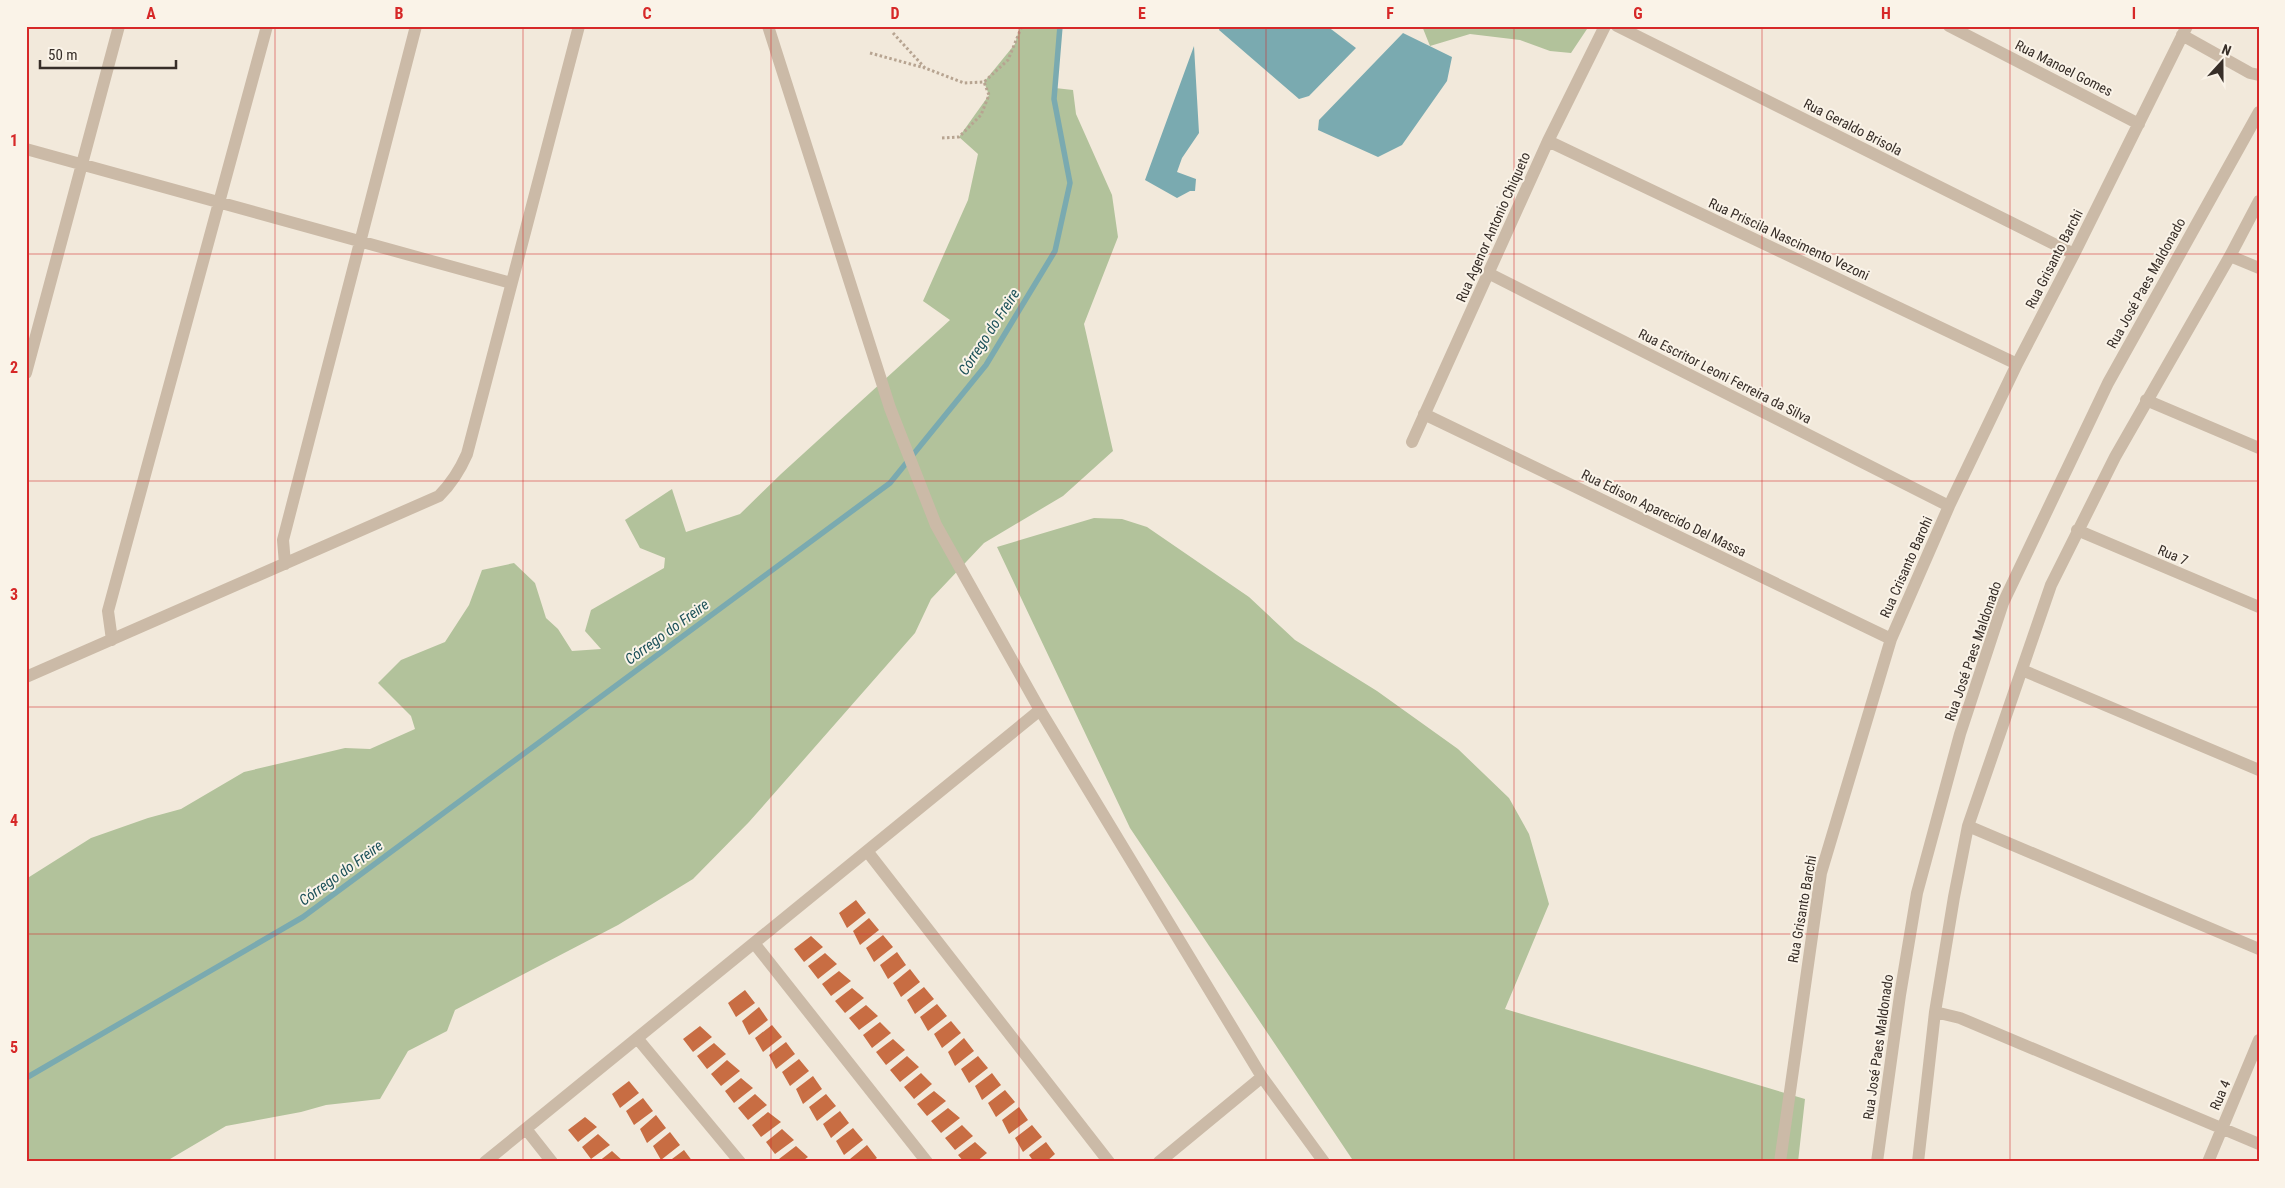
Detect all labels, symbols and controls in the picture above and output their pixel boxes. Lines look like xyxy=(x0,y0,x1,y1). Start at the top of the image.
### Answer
text: A xyxy=(146,4,156,23)
text: B xyxy=(395,4,404,23)
text: C xyxy=(642,4,652,23)
text: D xyxy=(890,4,900,23)
text: E xyxy=(1138,4,1146,23)
text: F xyxy=(1386,4,1394,23)
text: G xyxy=(1633,4,1643,23)
text: H xyxy=(1881,4,1891,23)
text: I xyxy=(2132,4,2136,23)
street label: Rua Manoel Gomes xyxy=(2013,37,2115,99)
scale bar xyxy=(40,38,176,70)
north arrow xyxy=(2198,38,2248,88)
text: N xyxy=(2220,41,2234,59)
text: 50 m xyxy=(48,46,78,64)
street label: Rua Geraldo Brisola xyxy=(1801,95,1905,159)
text: 1 xyxy=(10,131,18,150)
street label: Rua Agenor Antonio Chiqueto xyxy=(1453,150,1533,304)
street label: Rua Priscila Nascimento Vezoni xyxy=(1706,195,1872,283)
street label: Rua Grisanto Barchi xyxy=(2022,207,2086,311)
street label: Rua José Paes Maldonado xyxy=(2103,215,2189,351)
water label: Córrego do Freire xyxy=(954,285,1024,379)
street label: Rua Escritor Leoni Ferreira da Silva xyxy=(1636,325,1814,427)
text: 2 xyxy=(10,358,18,377)
street label: Rua Edison Aparecido Del Massa xyxy=(1579,466,1749,560)
street label: Rua Crisanto Barohi xyxy=(1876,514,1936,620)
street label: Rua 7 xyxy=(2156,542,2190,568)
street label: Rua José Paes Maldonado xyxy=(1942,579,2004,723)
text: 3 xyxy=(10,585,18,604)
water label: Córrego do Freire xyxy=(622,595,713,668)
text: 4 xyxy=(10,811,18,830)
water label: Córrego do Freire xyxy=(296,836,387,909)
street label: Rua Grisanto Barchi xyxy=(1785,854,1819,964)
street label: Rua José Paes Maldonado xyxy=(1860,973,1896,1121)
text: 5 xyxy=(10,1038,18,1057)
street label: Rua 4 xyxy=(2207,1078,2233,1112)

